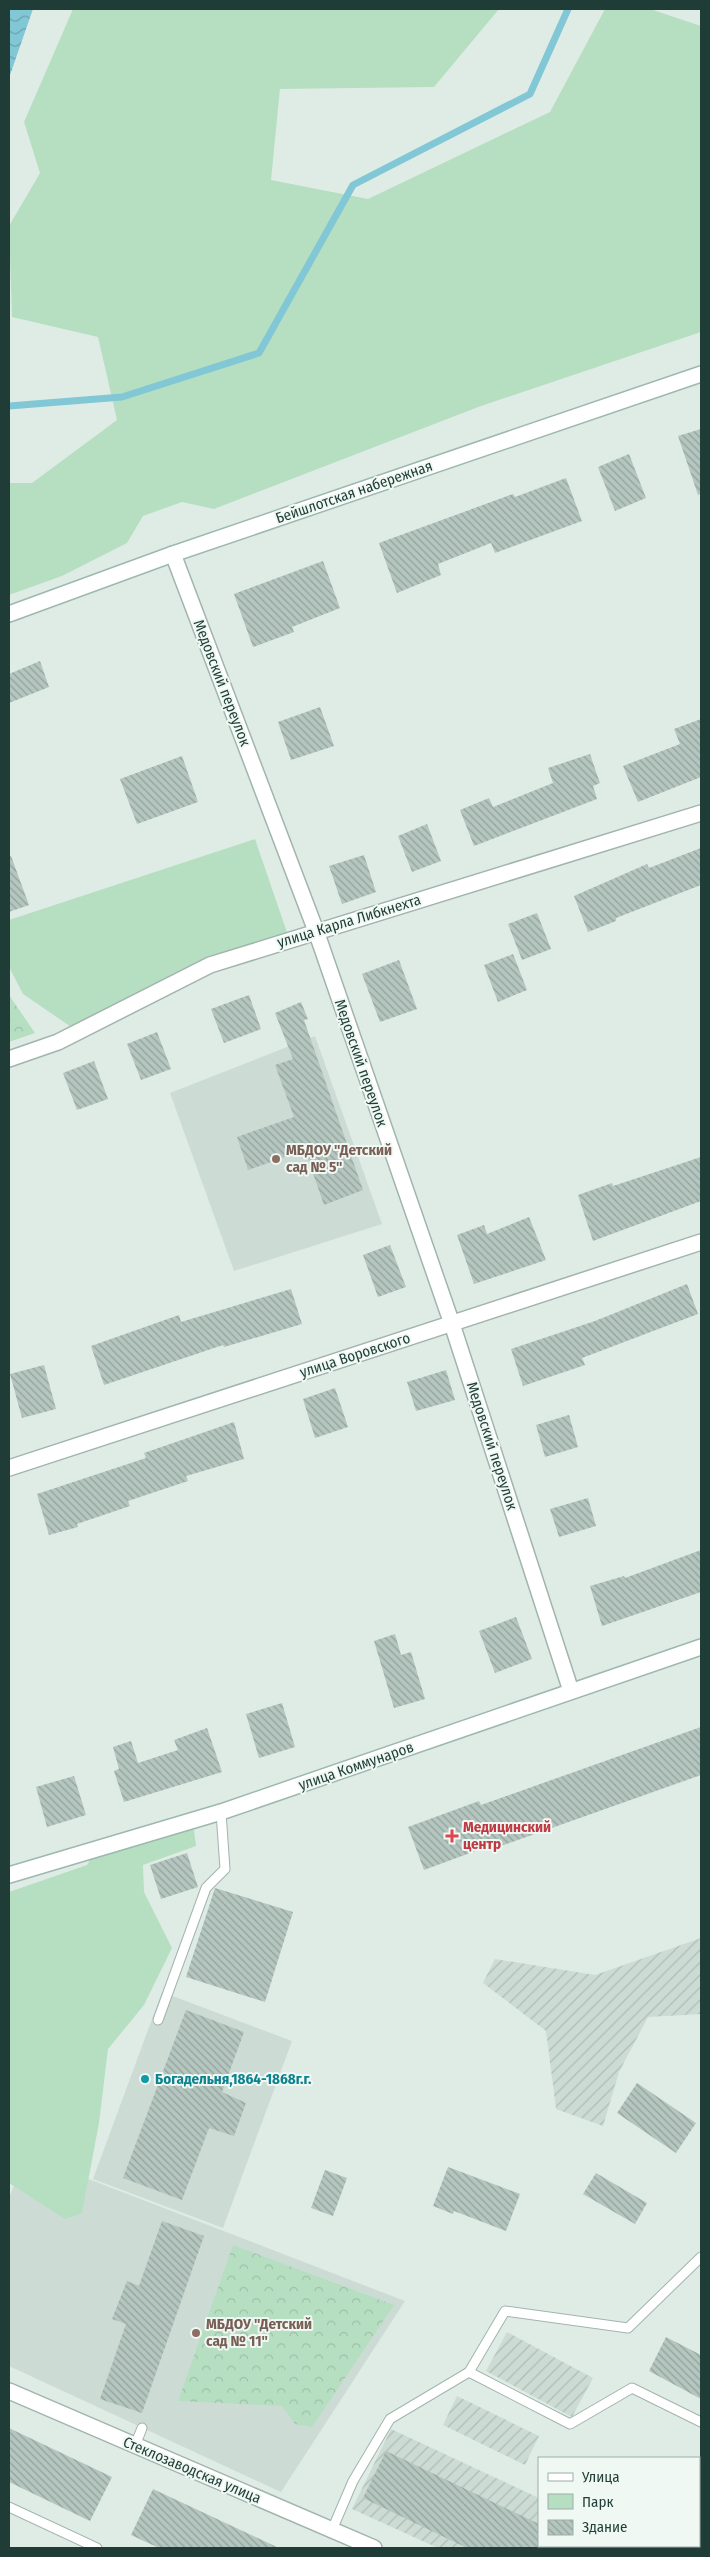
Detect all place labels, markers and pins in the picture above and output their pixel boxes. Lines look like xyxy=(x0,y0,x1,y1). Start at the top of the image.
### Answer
place label: МБДОУ "Детский сад № 5" xyxy=(286,1141,392,1176)
marker: МБДОУ "Детский сад № 5" xyxy=(270,1153,282,1165)
place label: Медицинский центр xyxy=(463,1818,551,1853)
marker: Медицинский центр xyxy=(445,1829,459,1843)
place label: Богадельня,1864-1868г.г. xyxy=(155,2070,312,2088)
marker: Богадельня,1864-1868г.г. xyxy=(139,2073,151,2085)
place label: МБДОУ "Детский сад № 11" xyxy=(206,2315,312,2350)
marker: МБДОУ "Детский сад № 11" xyxy=(190,2327,202,2339)

